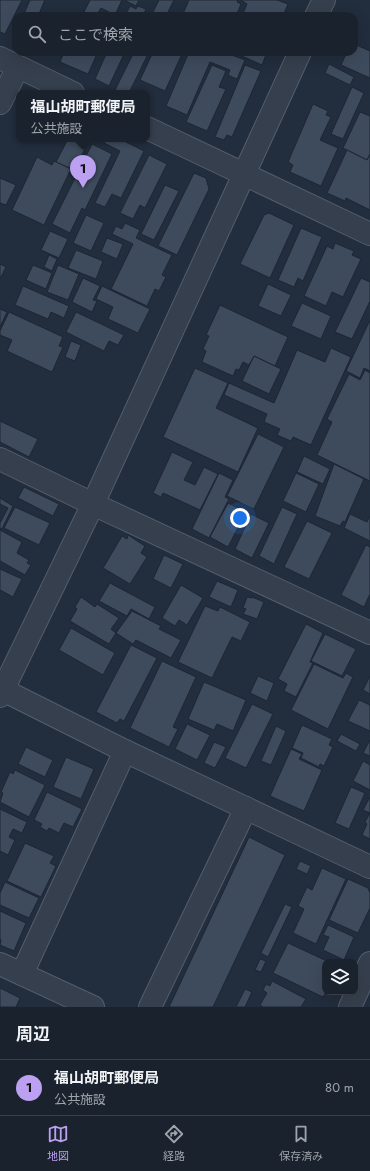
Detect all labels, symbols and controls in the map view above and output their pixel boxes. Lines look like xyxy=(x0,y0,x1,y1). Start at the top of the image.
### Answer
search box xyxy=(12,12,358,56)
icon: search xyxy=(26,23,48,45)
text: ここで検索 xyxy=(58,24,133,46)
popup xyxy=(16,90,150,142)
text: 福山胡町郵便局 xyxy=(30,96,136,118)
text: 公共施設 xyxy=(30,119,83,138)
pin: 1 xyxy=(70,155,96,188)
your location xyxy=(230,508,250,528)
map controls xyxy=(322,959,358,995)
button: layers xyxy=(322,959,358,995)
text: 周辺 xyxy=(16,1022,50,1046)
text: 福山胡町郵便局 xyxy=(54,1067,159,1089)
text: 1 xyxy=(26,1078,32,1097)
text: 80 m xyxy=(325,1078,354,1097)
text: 公共施設 xyxy=(54,1090,106,1109)
tab: 地図 xyxy=(47,1123,69,1164)
tab: 経路 xyxy=(163,1123,185,1164)
tab: 保存済み xyxy=(279,1123,323,1164)

